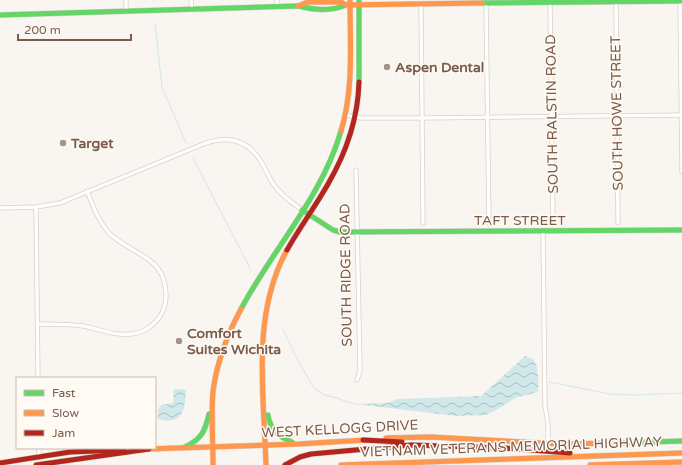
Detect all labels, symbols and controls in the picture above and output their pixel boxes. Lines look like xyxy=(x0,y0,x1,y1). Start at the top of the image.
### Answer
scale bar xyxy=(18,16,131,42)
text: 200 m xyxy=(24,23,61,37)
street label: SOUTH RALSTIN ROAD xyxy=(542,34,562,194)
street label: SOUTH HOWE STREET xyxy=(607,35,627,191)
place label: Aspen Dental xyxy=(395,59,484,76)
marker: Aspen Dental xyxy=(382,62,392,72)
place label: Target xyxy=(70,135,114,152)
marker: Target xyxy=(58,138,68,148)
street label: SOUTH RIDGE ROAD xyxy=(336,203,356,347)
street label: TAFT STREET xyxy=(474,212,566,229)
place label: Comfort Suites Wichita xyxy=(187,325,281,358)
marker: Comfort Suites Wichita xyxy=(174,336,184,346)
legend xyxy=(16,377,156,449)
text: Fast xyxy=(52,386,76,400)
text: Slow xyxy=(52,406,79,420)
street label: WEST KELLOGG DRIVE xyxy=(261,416,419,442)
text: Jam xyxy=(52,426,75,440)
street label: VIETNAM VETERANS MEMORIAL HIGHWAY xyxy=(360,433,662,461)

